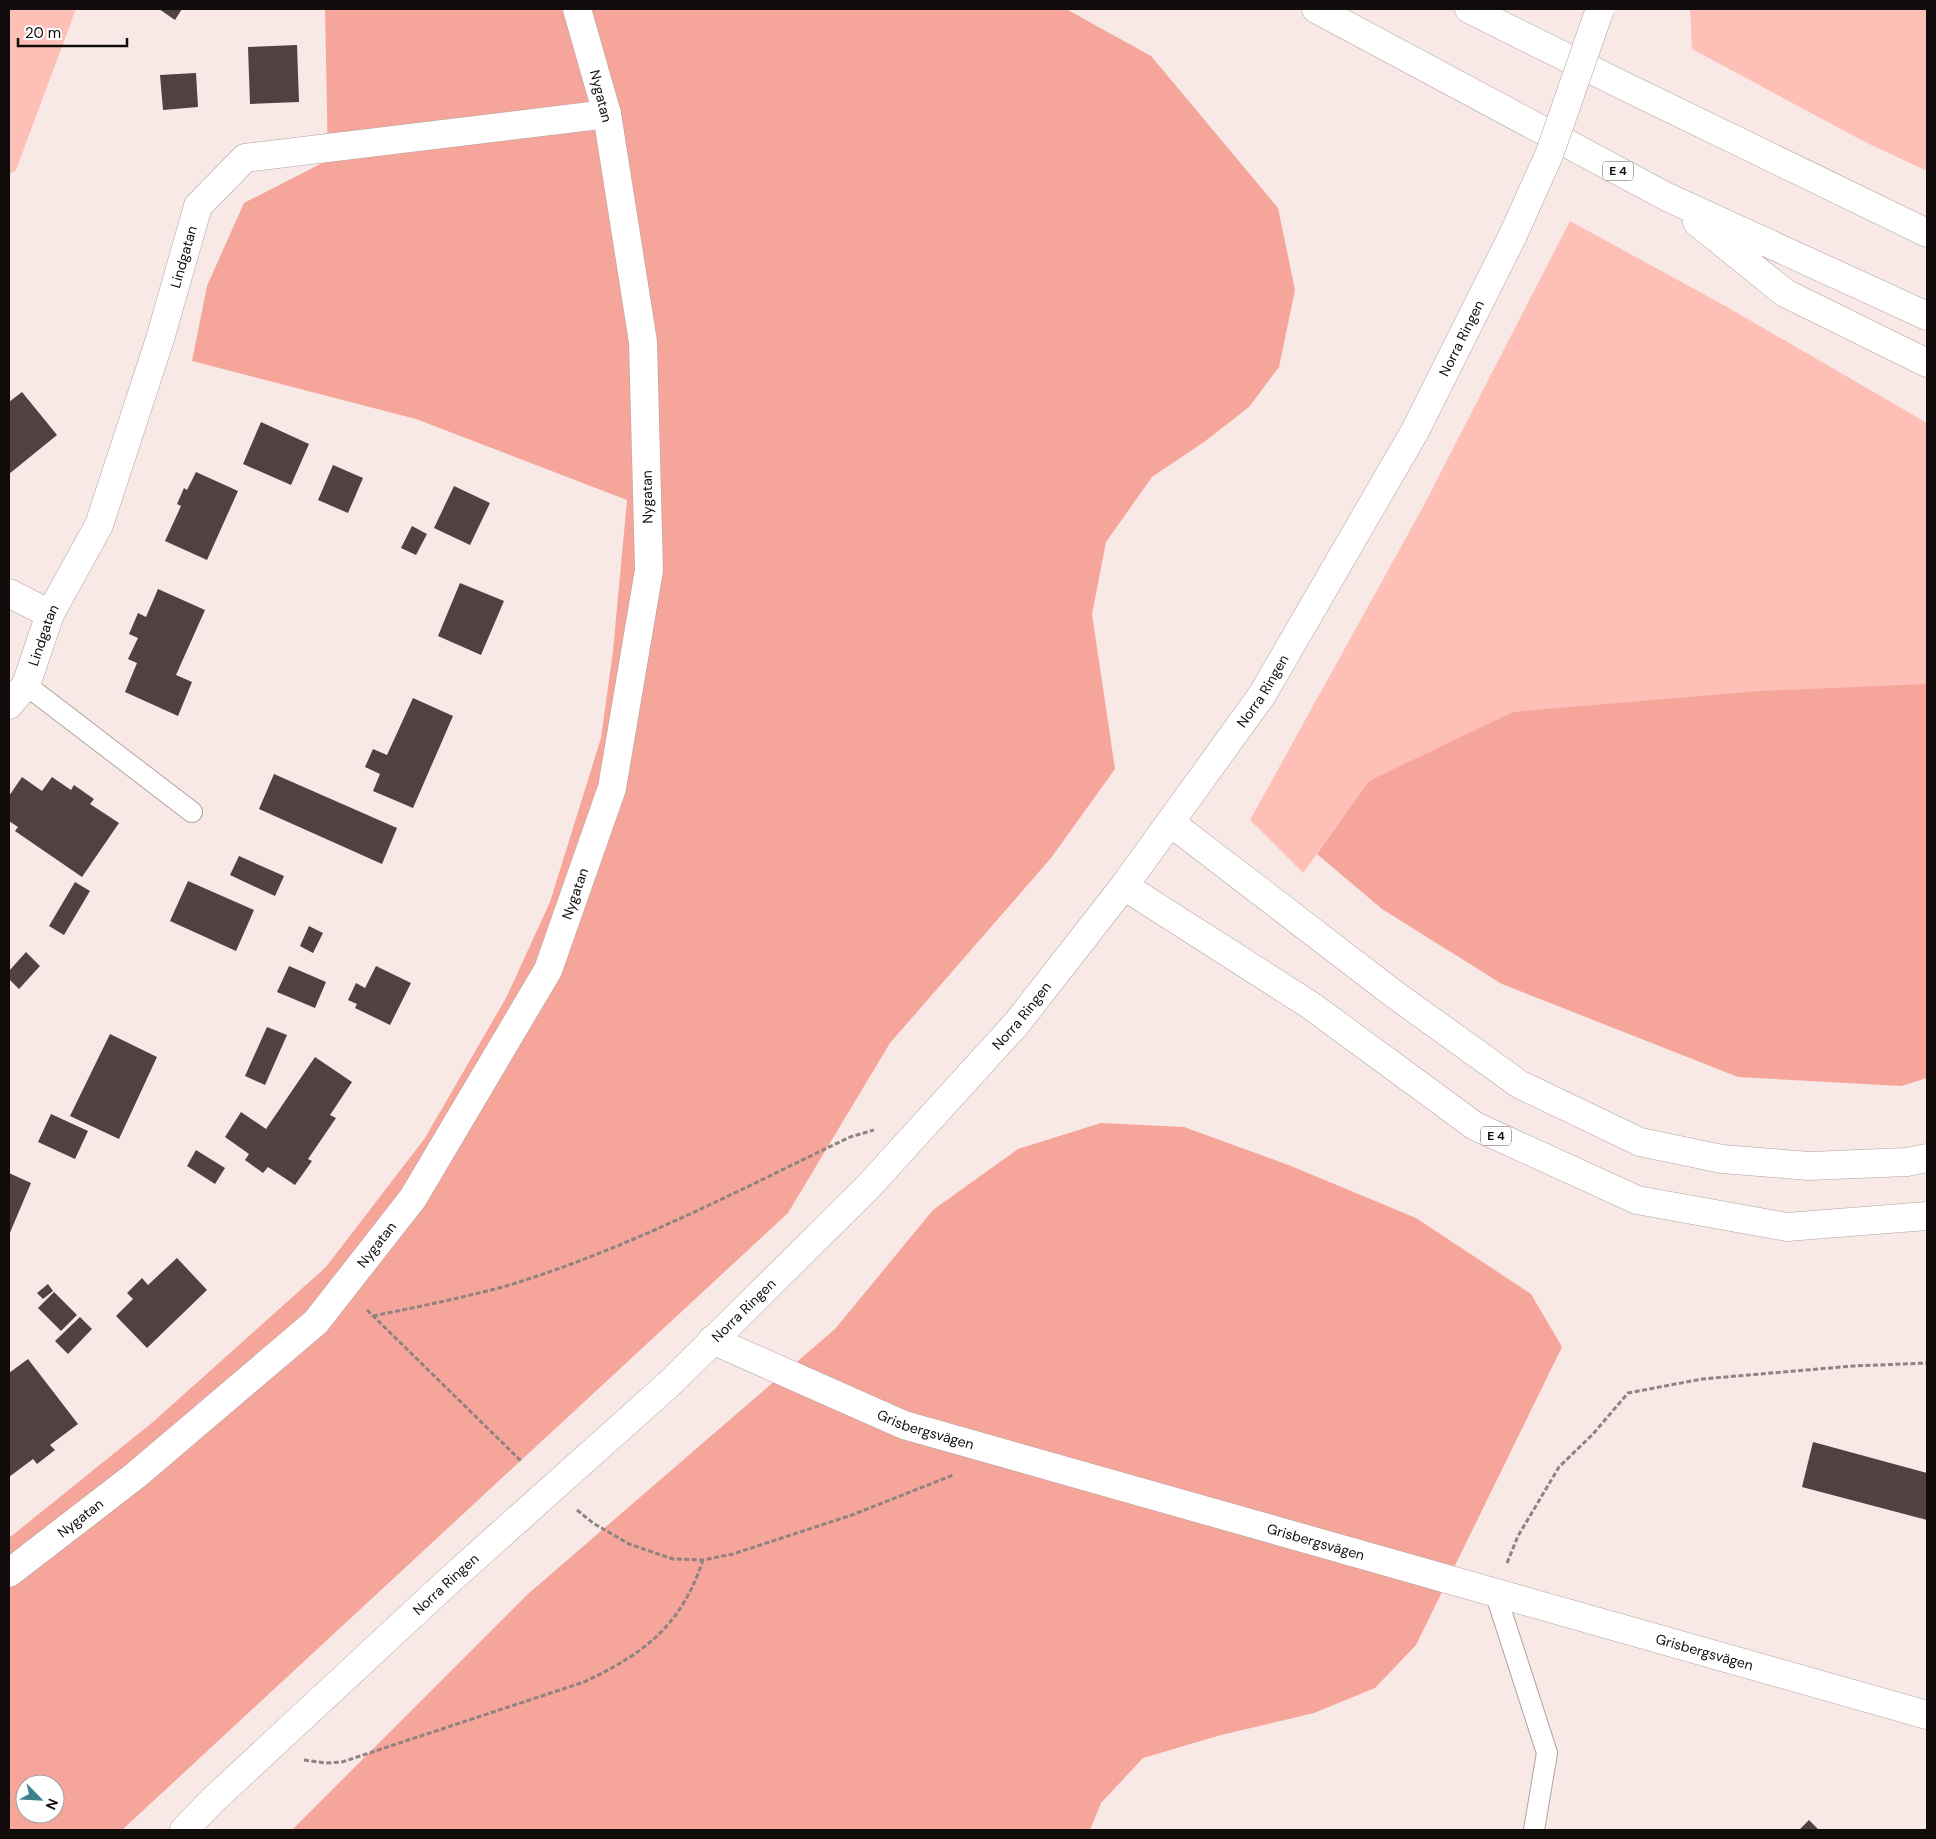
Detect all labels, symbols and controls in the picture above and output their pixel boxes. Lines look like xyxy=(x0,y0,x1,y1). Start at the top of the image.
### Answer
scale bar xyxy=(18,15,126,47)
text: 20 m xyxy=(25,23,61,43)
street label: Nygatan xyxy=(586,68,616,124)
road number: E 4 xyxy=(1603,162,1633,180)
street label: Lindgatan xyxy=(166,224,201,290)
street label: Norra Ringen xyxy=(1435,297,1488,379)
street label: Nygatan xyxy=(638,470,656,524)
street label: Lindgatan xyxy=(24,601,63,668)
street label: Norra Ringen xyxy=(1233,651,1293,731)
street label: Nygatan xyxy=(557,865,592,922)
street label: Norra Ringen xyxy=(988,978,1055,1054)
road number: E 4 xyxy=(1481,1126,1511,1146)
street label: Nygatan xyxy=(353,1218,400,1271)
street label: Norra Ringen xyxy=(708,1275,779,1346)
street label: Grisbergsvägen xyxy=(874,1405,976,1453)
street label: Nygatan xyxy=(54,1495,107,1541)
street label: Grisbergsvägen xyxy=(1265,1519,1367,1564)
street label: Norra Ringen xyxy=(409,1550,482,1619)
street label: Grisbergsvägen xyxy=(1654,1630,1755,1674)
north arrow xyxy=(15,1774,65,1824)
text: N xyxy=(42,1796,62,1813)

